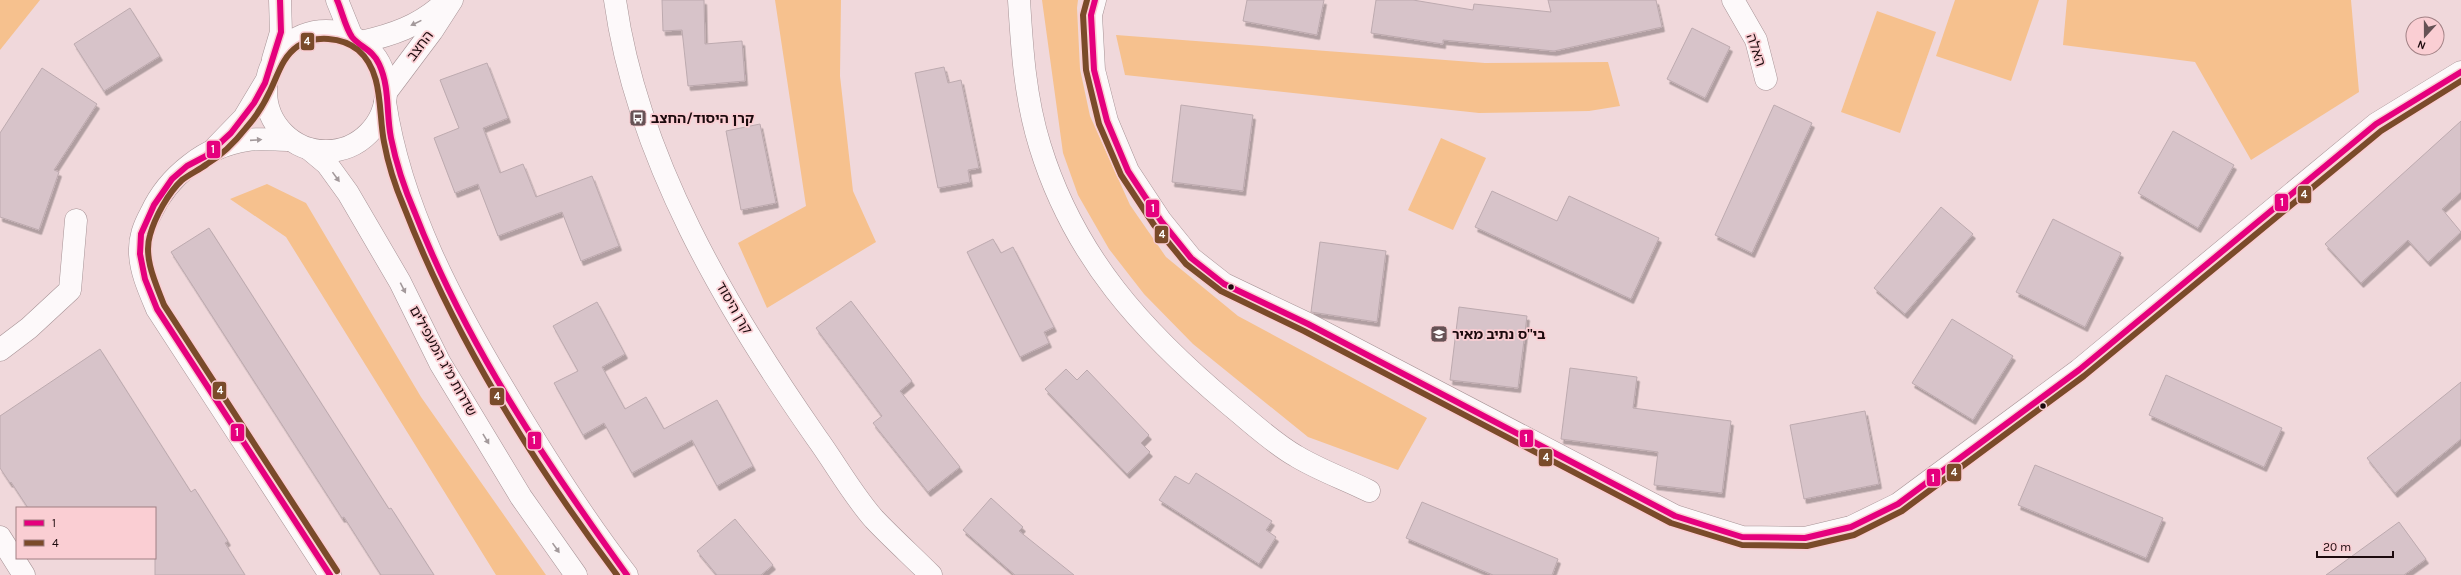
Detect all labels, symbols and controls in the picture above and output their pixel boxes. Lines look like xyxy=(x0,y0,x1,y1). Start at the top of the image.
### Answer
north arrow xyxy=(2405,16,2445,56)
one-way arrow xyxy=(410,20,422,26)
street label: החצב xyxy=(403,28,437,64)
street label: האלה xyxy=(1742,31,1770,69)
line badge: 4 xyxy=(300,32,315,51)
text: 4 xyxy=(304,35,311,48)
text: N xyxy=(2416,37,2428,52)
bus stop icon: קרן היסוד/החצב xyxy=(628,108,648,128)
place label: קרן היסוד/החצב xyxy=(651,110,754,127)
one-way arrow xyxy=(250,136,262,143)
line badge: 1 xyxy=(206,140,221,159)
text: 1 xyxy=(211,143,215,156)
one-way arrow xyxy=(332,171,340,182)
line badge: 4 xyxy=(2297,185,2312,204)
text: 4 xyxy=(2301,188,2308,201)
line badge: 1 xyxy=(2274,193,2289,212)
text: 1 xyxy=(2280,196,2284,209)
line badge: 1 xyxy=(1145,199,1160,218)
text: 1 xyxy=(1151,202,1155,215)
line badge: 4 xyxy=(1154,225,1169,244)
text: 4 xyxy=(1159,228,1166,241)
street label: קרן היסוד xyxy=(712,279,756,337)
unlabelled marker xyxy=(1226,282,1236,292)
one-way arrow xyxy=(400,283,406,294)
street label: שדרות מ"ג המעפילים xyxy=(406,303,480,419)
school or university icon: בי"ס נתיב מאיר xyxy=(1429,324,1449,344)
place label: בי"ס נתיב מאיר xyxy=(1452,326,1546,343)
line badge: 4 xyxy=(212,381,227,400)
text: 4 xyxy=(217,384,224,397)
line badge: 4 xyxy=(489,387,505,406)
text: 4 xyxy=(494,390,501,403)
unlabelled marker xyxy=(2038,401,2048,411)
line badge: 1 xyxy=(230,423,245,442)
text: 1 xyxy=(235,426,239,439)
line badge: 1 xyxy=(1519,429,1534,448)
line badge: 1 xyxy=(527,431,542,450)
text: 1 xyxy=(1524,432,1528,445)
one-way arrow xyxy=(483,433,490,445)
text: 1 xyxy=(532,434,536,447)
line badge: 4 xyxy=(1538,448,1553,467)
text: 4 xyxy=(1543,451,1550,464)
line badge: 4 xyxy=(1946,463,1962,482)
text: 4 xyxy=(1951,466,1958,479)
line badge: 1 xyxy=(1926,468,1941,487)
text: 1 xyxy=(1931,472,1935,485)
legend xyxy=(16,507,156,559)
text: 1 xyxy=(52,516,56,530)
scale bar xyxy=(2317,533,2393,559)
text: 4 xyxy=(52,536,59,550)
text: 20 m xyxy=(2323,540,2351,554)
one-way arrow xyxy=(552,543,560,553)

